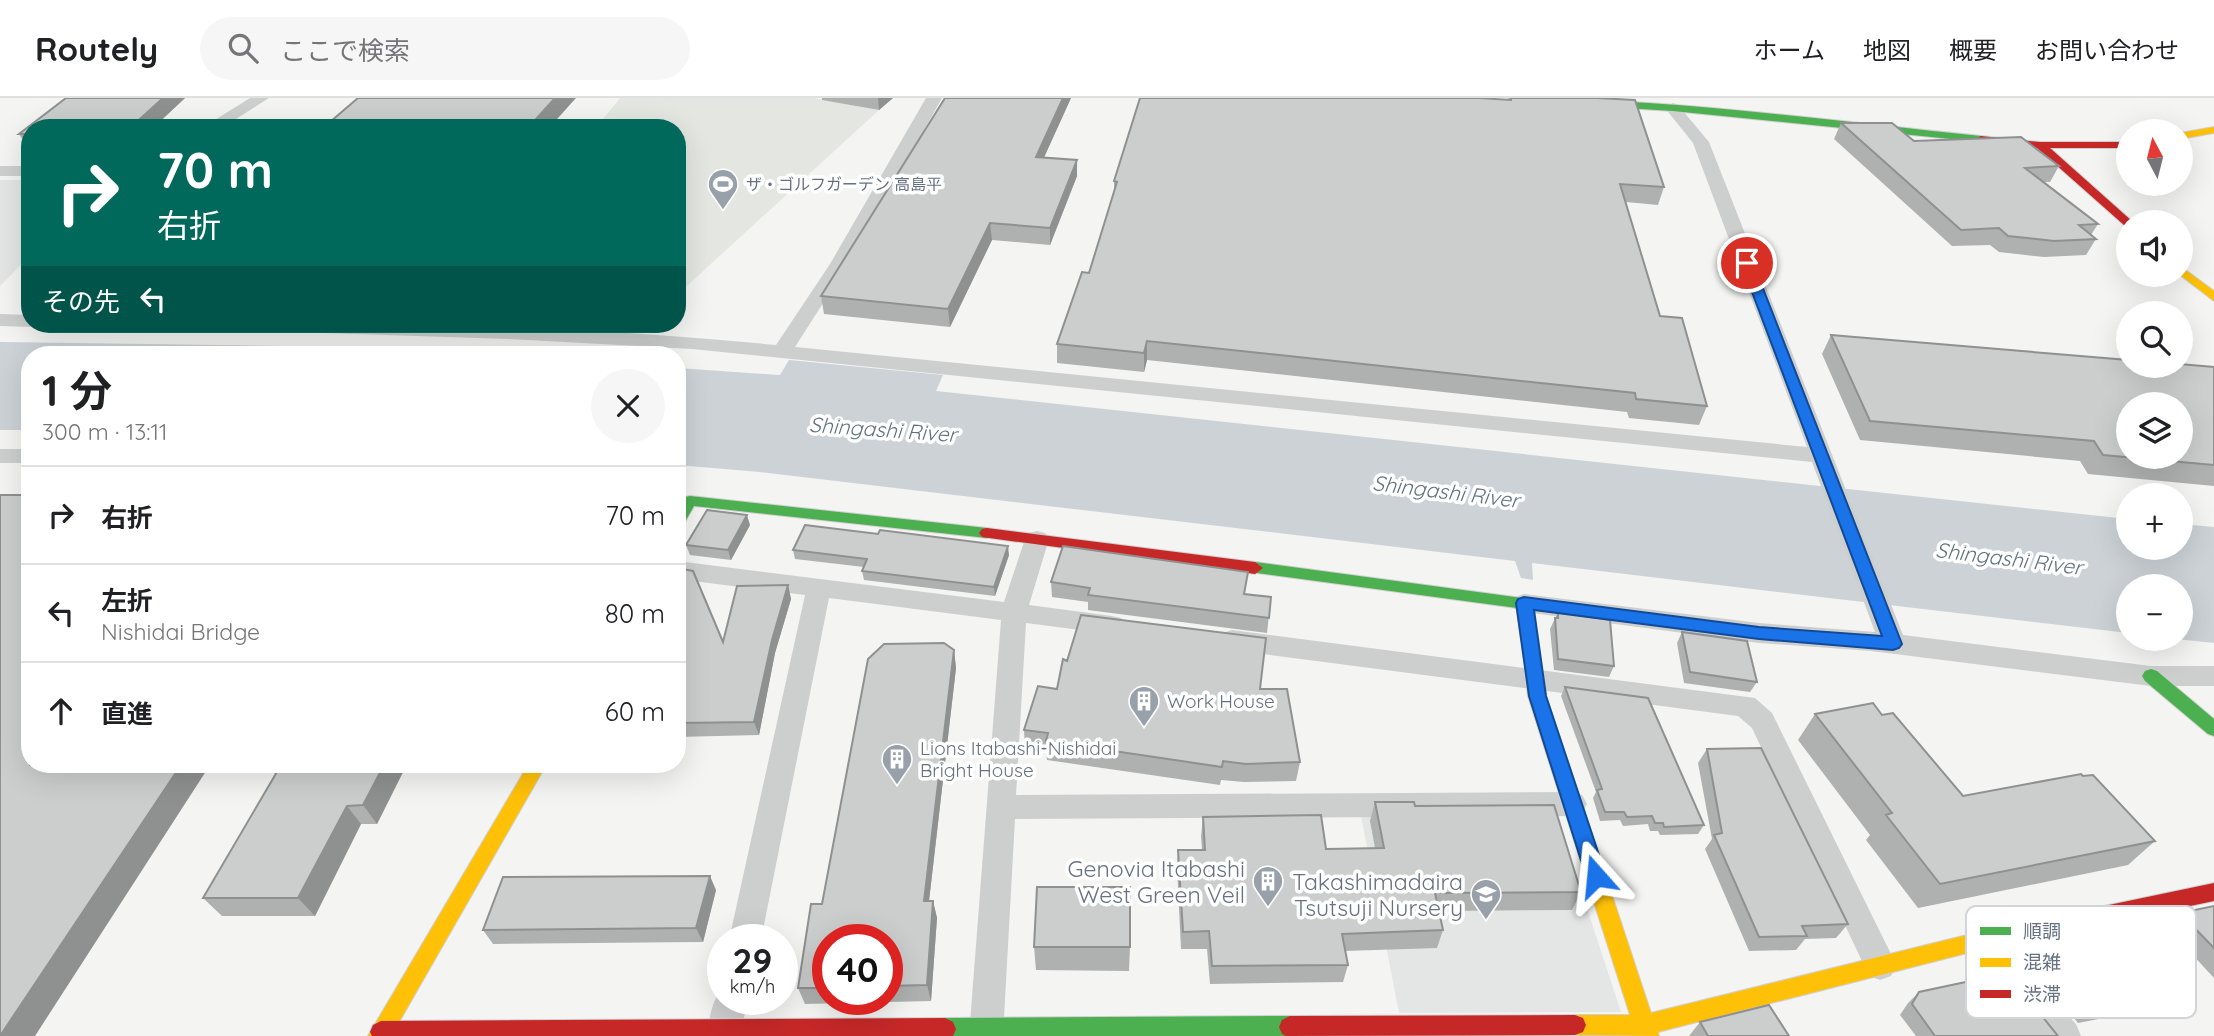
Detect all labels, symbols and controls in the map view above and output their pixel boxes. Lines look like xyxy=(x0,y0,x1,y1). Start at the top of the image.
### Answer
search box xyxy=(200,17,690,80)
text: Routely xyxy=(35,28,158,69)
icon: search xyxy=(224,29,262,67)
text: ここで検索 xyxy=(280,34,410,67)
text: ホーム xyxy=(1754,35,1825,65)
text: 地図 xyxy=(1863,35,1911,65)
text: 概要 xyxy=(1949,35,1997,65)
text: お問い合わせ xyxy=(2035,35,2179,65)
north arrow xyxy=(2116,119,2193,196)
map controls xyxy=(2116,119,2193,651)
text: 70 m xyxy=(157,139,273,200)
icon: right xyxy=(42,147,133,238)
sports icon: ザ・ゴルフガーデン 高島平 xyxy=(706,167,740,211)
place label: ザ・ゴルフガーデン 高島平 xyxy=(746,174,942,194)
text: 右折 xyxy=(157,205,221,245)
button: sound xyxy=(2116,210,2193,287)
pin xyxy=(1717,233,1777,293)
icon: arrive xyxy=(1728,244,1766,282)
icon: left xyxy=(134,280,172,318)
text: その先 xyxy=(42,285,120,318)
button: search xyxy=(2116,301,2193,378)
text: 1 分 xyxy=(42,364,112,417)
button: close xyxy=(591,369,665,443)
button: layers xyxy=(2116,392,2193,469)
water label: Shingashi River xyxy=(808,411,960,447)
text: 300 m · 13:11 xyxy=(42,417,168,446)
water label: Shingashi River xyxy=(1371,469,1524,513)
button: + xyxy=(2116,483,2193,560)
icon: right xyxy=(42,496,80,534)
text: 70 m xyxy=(605,499,665,532)
text: 右折 xyxy=(101,501,153,534)
water label: Shingashi River xyxy=(1934,536,2087,580)
button: − xyxy=(2116,574,2193,651)
text: 左折 xyxy=(101,584,153,617)
icon: left xyxy=(42,594,80,632)
text: 80 m xyxy=(605,597,665,630)
text: Nishidai Bridge xyxy=(101,617,260,646)
building icon: Work House xyxy=(1127,684,1161,728)
place label: Work House xyxy=(1167,689,1275,713)
icon: ahead xyxy=(42,692,80,730)
text: 60 m xyxy=(605,695,665,728)
text: 直進 xyxy=(101,697,153,730)
place label: Lions Itabashi-Nishidai Bright House xyxy=(920,736,1116,782)
building icon: Lions Itabashi-Nishidai Bright House xyxy=(880,742,914,786)
position arrow xyxy=(1559,839,1633,913)
place label: Genovia Itabashi West Green Veil xyxy=(1068,854,1245,909)
building icon: Genovia Itabashi West Green Veil xyxy=(1251,864,1285,908)
place label: Takashimadaira Tsutsuji Nursery xyxy=(1292,867,1463,922)
school or university icon: Takashimadaira Tsutsuji Nursery xyxy=(1469,877,1503,921)
legend xyxy=(1966,906,2196,1018)
text: 順調 xyxy=(2023,919,2061,943)
speed limit sign: 40 xyxy=(812,924,903,1015)
text: 29 xyxy=(733,938,772,982)
text: 混雑 xyxy=(2023,950,2061,974)
text: km/h xyxy=(730,975,775,998)
text: 渋滞 xyxy=(2023,982,2061,1006)

